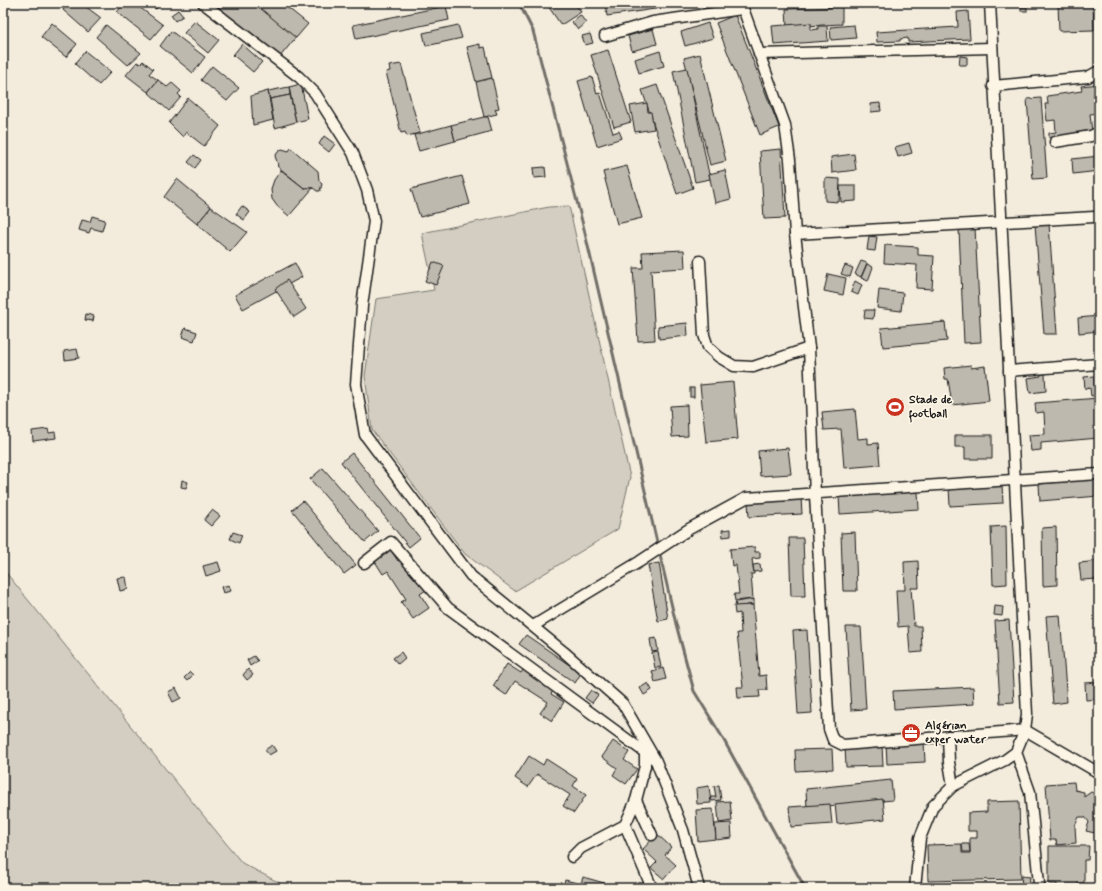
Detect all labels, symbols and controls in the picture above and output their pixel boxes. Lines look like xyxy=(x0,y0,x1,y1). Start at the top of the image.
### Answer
place label: Stade de football xyxy=(908,392,952,423)
sports icon: Stade de football xyxy=(884,396,906,418)
place label: Algérian exper water xyxy=(925,718,987,748)
office icon: Algérian exper water xyxy=(900,722,922,744)

